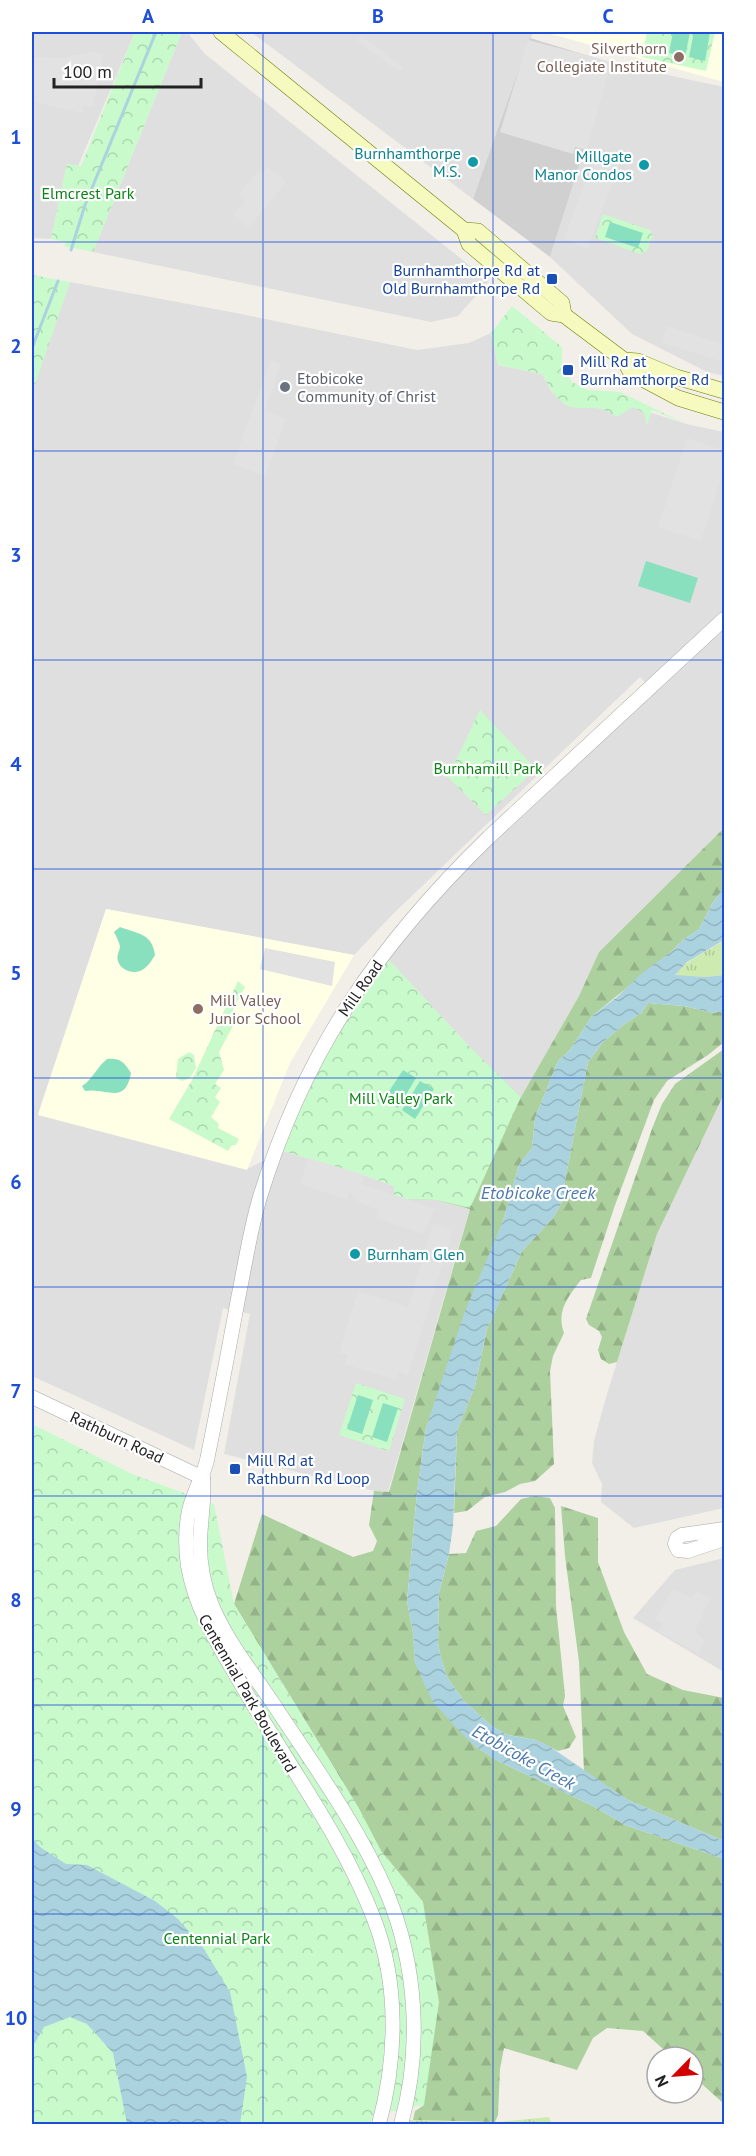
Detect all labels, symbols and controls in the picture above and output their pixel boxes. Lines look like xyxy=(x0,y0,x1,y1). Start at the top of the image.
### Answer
text: A xyxy=(142,3,155,29)
text: B xyxy=(372,3,384,29)
text: C xyxy=(602,3,614,29)
place label: Silverthorn Collegiate Institute xyxy=(537,38,667,76)
marker: Silverthorn Collegiate Institute xyxy=(672,50,686,64)
scale bar xyxy=(54,51,201,89)
text: 100 m xyxy=(63,60,112,83)
text: 1 xyxy=(10,124,22,150)
place label: Burnhamthorpe M.S. xyxy=(354,143,461,181)
place label: Millgate Manor Condos xyxy=(535,146,632,184)
marker: Burnhamthorpe M.S. xyxy=(466,155,480,169)
marker: Millgate Manor Condos xyxy=(637,158,651,172)
park label: Elmcrest Park xyxy=(42,183,135,203)
place label: Burnhamthorpe Rd at Old Burnhamthorpe Rd xyxy=(382,260,541,298)
marker: Burnhamthorpe Rd at Old Burnhamthorpe Rd xyxy=(545,272,559,286)
text: 2 xyxy=(10,333,22,359)
place label: Mill Rd at Burnhamthorpe Rd xyxy=(580,351,709,389)
marker: Mill Rd at Burnhamthorpe Rd xyxy=(561,363,575,377)
place label: Etobicoke Community of Christ xyxy=(297,368,436,406)
marker: Etobicoke Community of Christ xyxy=(278,380,292,394)
text: 3 xyxy=(10,542,22,568)
text: 4 xyxy=(10,751,22,777)
park label: Burnhamill Park xyxy=(433,758,543,778)
street label: Mill Road xyxy=(333,956,387,1020)
text: 5 xyxy=(10,960,22,986)
place label: Mill Valley Junior School xyxy=(209,990,301,1028)
marker: Mill Valley Junior School xyxy=(191,1002,205,1016)
park label: Mill Valley Park xyxy=(349,1088,453,1108)
text: 6 xyxy=(10,1169,22,1195)
water label: Etobicoke Creek xyxy=(481,1181,596,1204)
place label: Burnham Glen xyxy=(367,1244,464,1264)
marker: Burnham Glen xyxy=(348,1247,362,1261)
text: 7 xyxy=(10,1378,22,1404)
street label: Rathburn Road xyxy=(67,1407,167,1467)
place label: Mill Rd at Rathburn Rd Loop xyxy=(247,1450,370,1488)
marker: Mill Rd at Rathburn Rd Loop xyxy=(228,1462,242,1476)
text: 8 xyxy=(10,1587,22,1613)
street label: Centennial Park Boulevard xyxy=(194,1610,302,1776)
water label: Etobicoke Creek xyxy=(468,1719,580,1795)
text: 9 xyxy=(10,1796,22,1822)
park label: Centennial Park xyxy=(164,1928,271,1948)
text: 10 xyxy=(5,2005,27,2031)
north arrow xyxy=(645,2045,705,2105)
text: N xyxy=(650,2072,673,2090)

